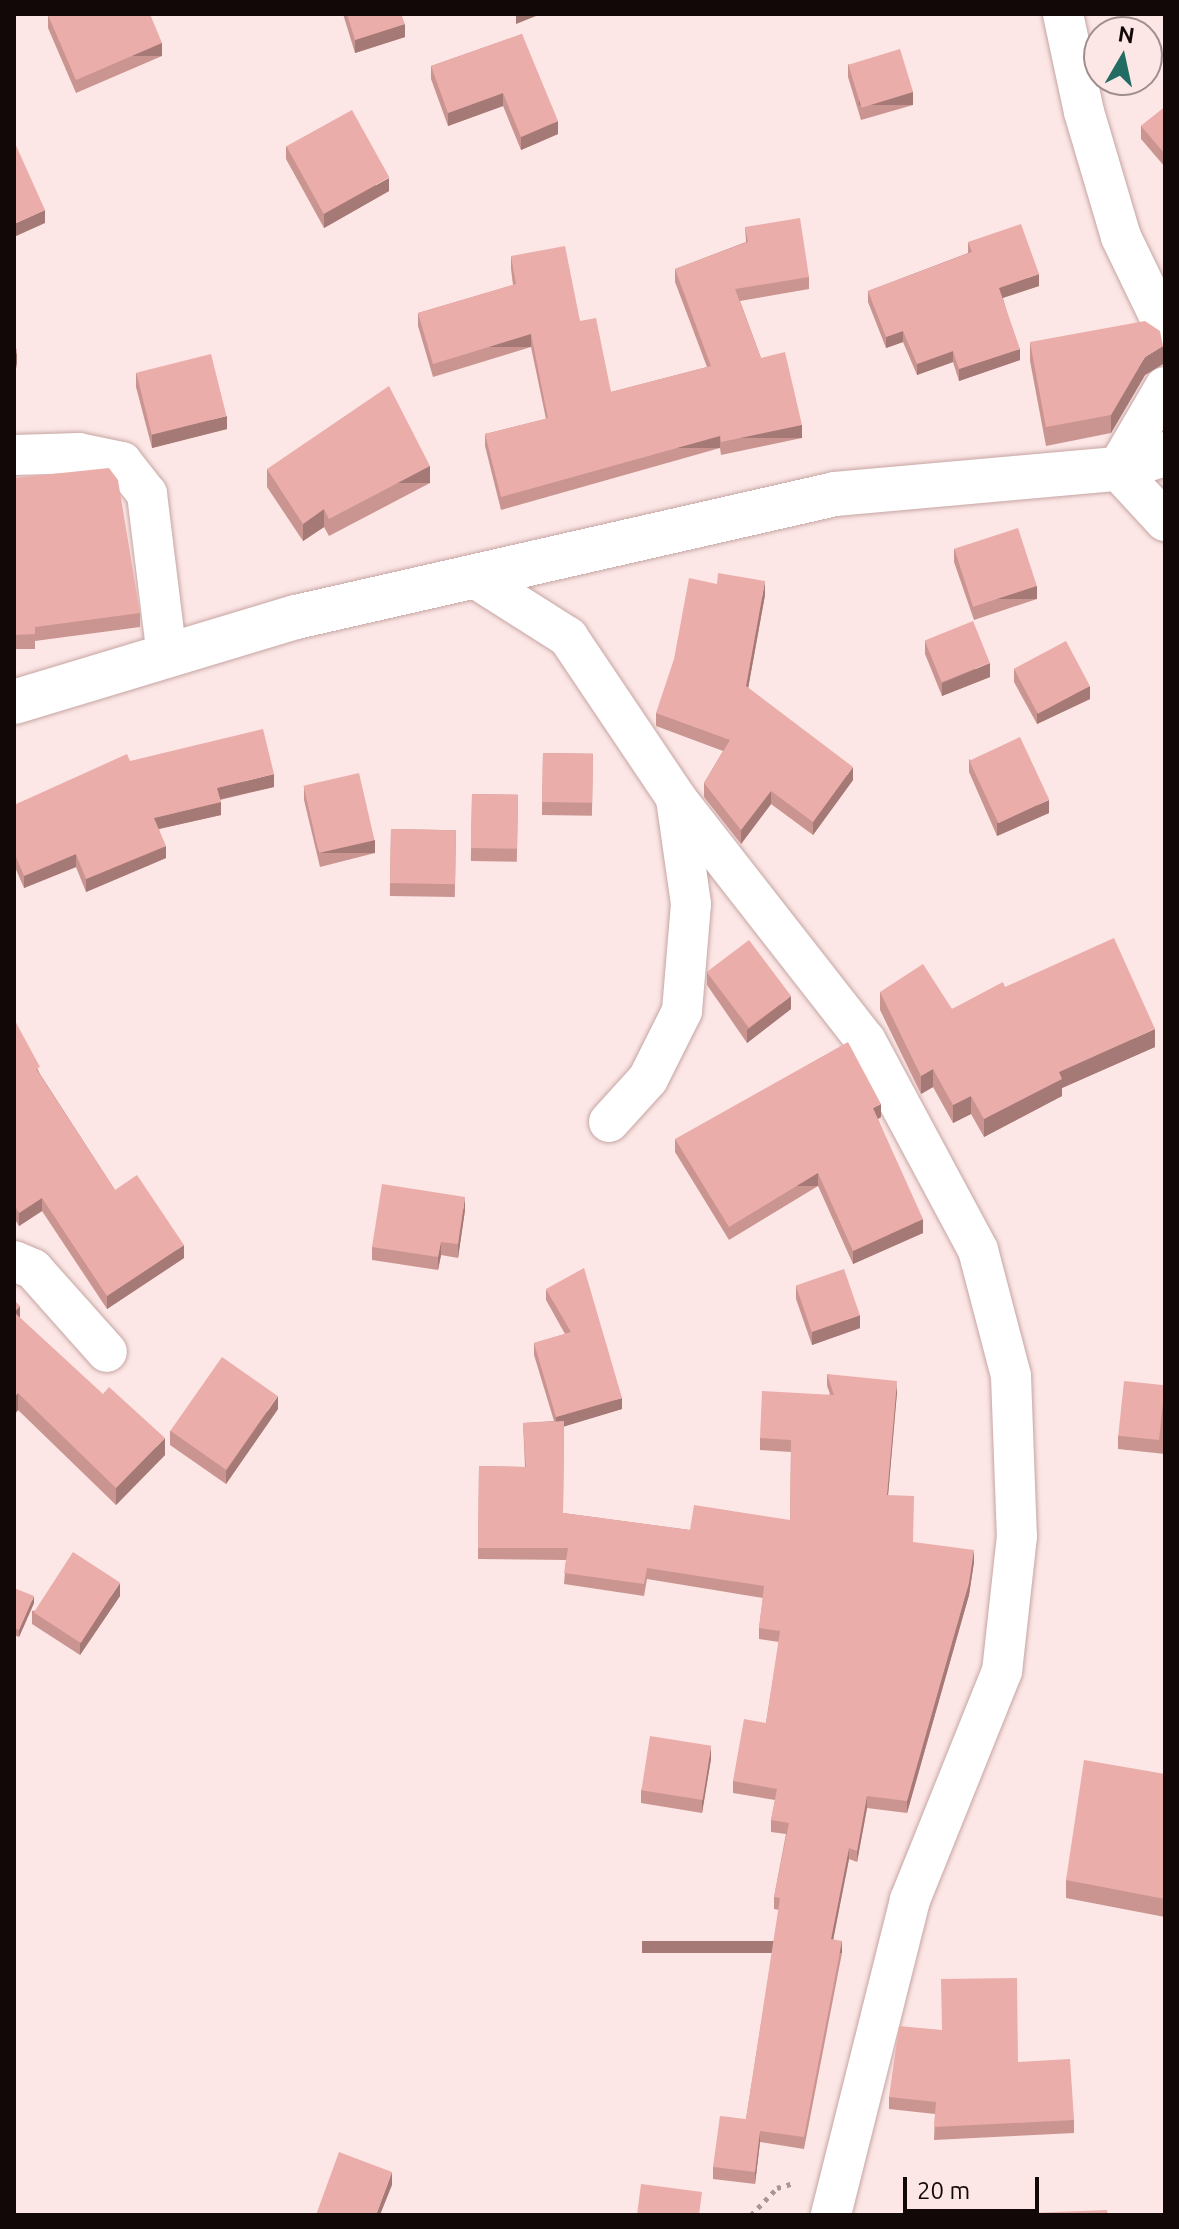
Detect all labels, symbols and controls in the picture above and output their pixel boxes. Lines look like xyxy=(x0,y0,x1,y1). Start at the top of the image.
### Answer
north arrow xyxy=(1083,16,1163,96)
text: N xyxy=(1116,20,1137,47)
scale bar xyxy=(907,2161,1043,2211)
text: 20 m xyxy=(917,2177,970,2204)

